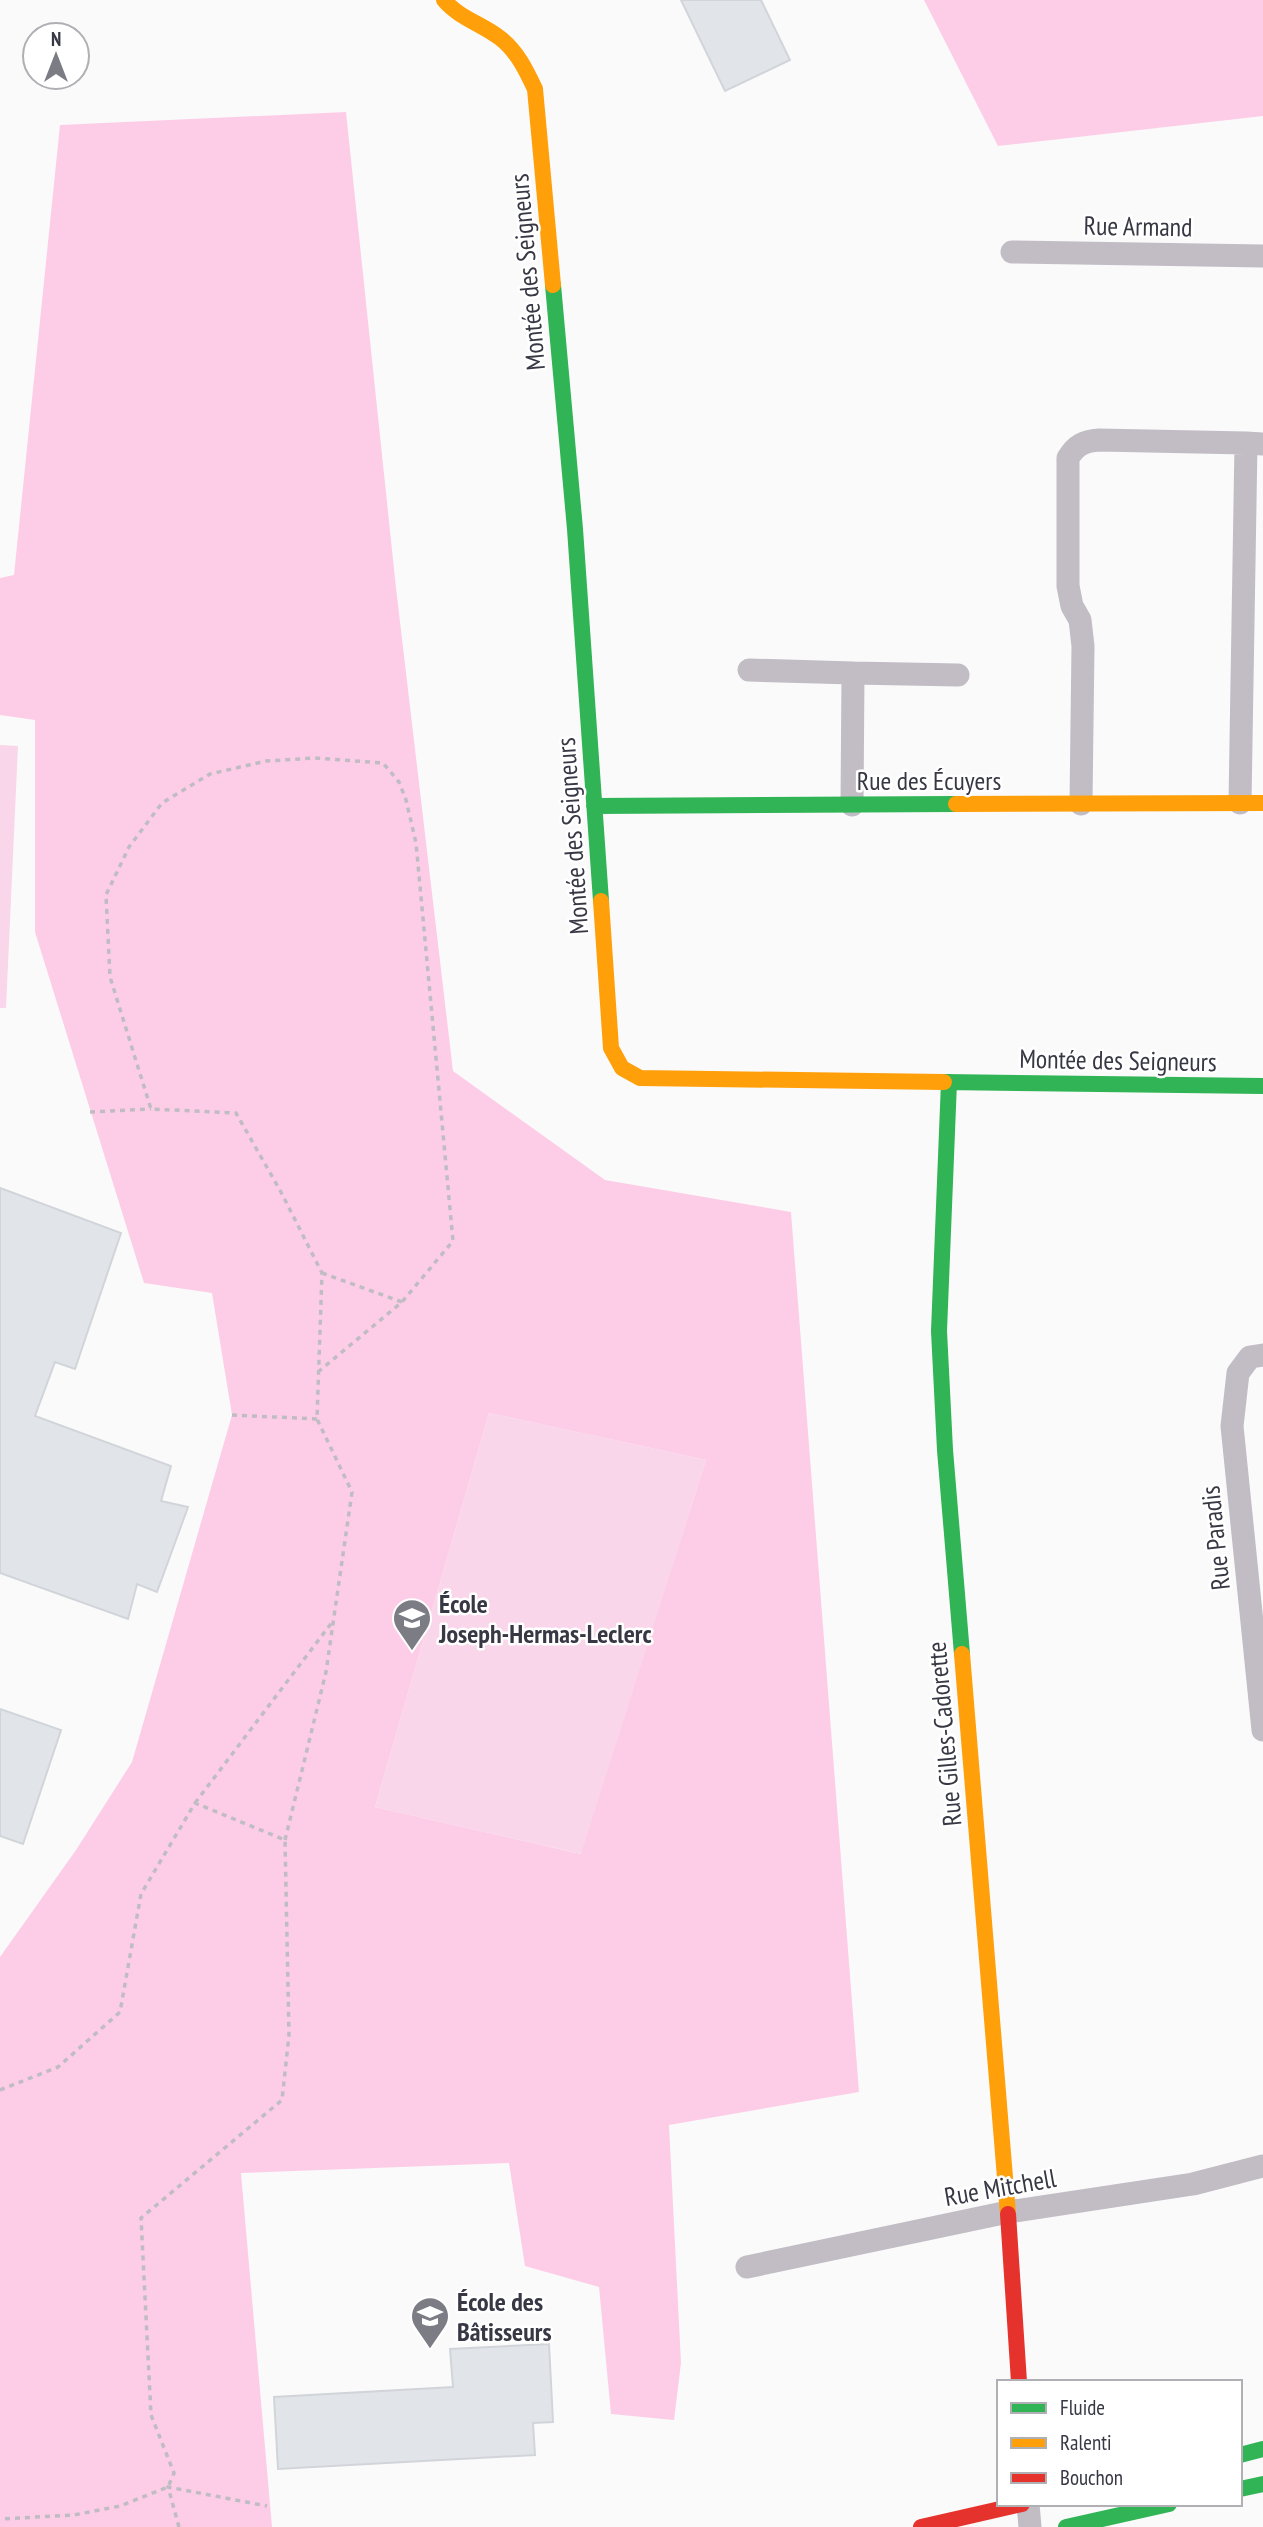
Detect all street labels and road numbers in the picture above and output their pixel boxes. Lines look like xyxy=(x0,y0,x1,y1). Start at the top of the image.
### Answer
street label: Montée des Seigneurs xyxy=(502,172,552,372)
street label: Rue Armand xyxy=(1083,209,1193,243)
street label: Montée des Seigneurs xyxy=(549,736,595,936)
street label: Rue des Écuyers xyxy=(857,764,1001,797)
street label: Montée des Seigneurs xyxy=(1019,1042,1217,1078)
street label: Rue Paradis xyxy=(1193,1484,1237,1592)
street label: Rue Gilles-Cadorette xyxy=(920,1641,968,1827)
street label: Rue Mitchell xyxy=(942,2161,1058,2213)

